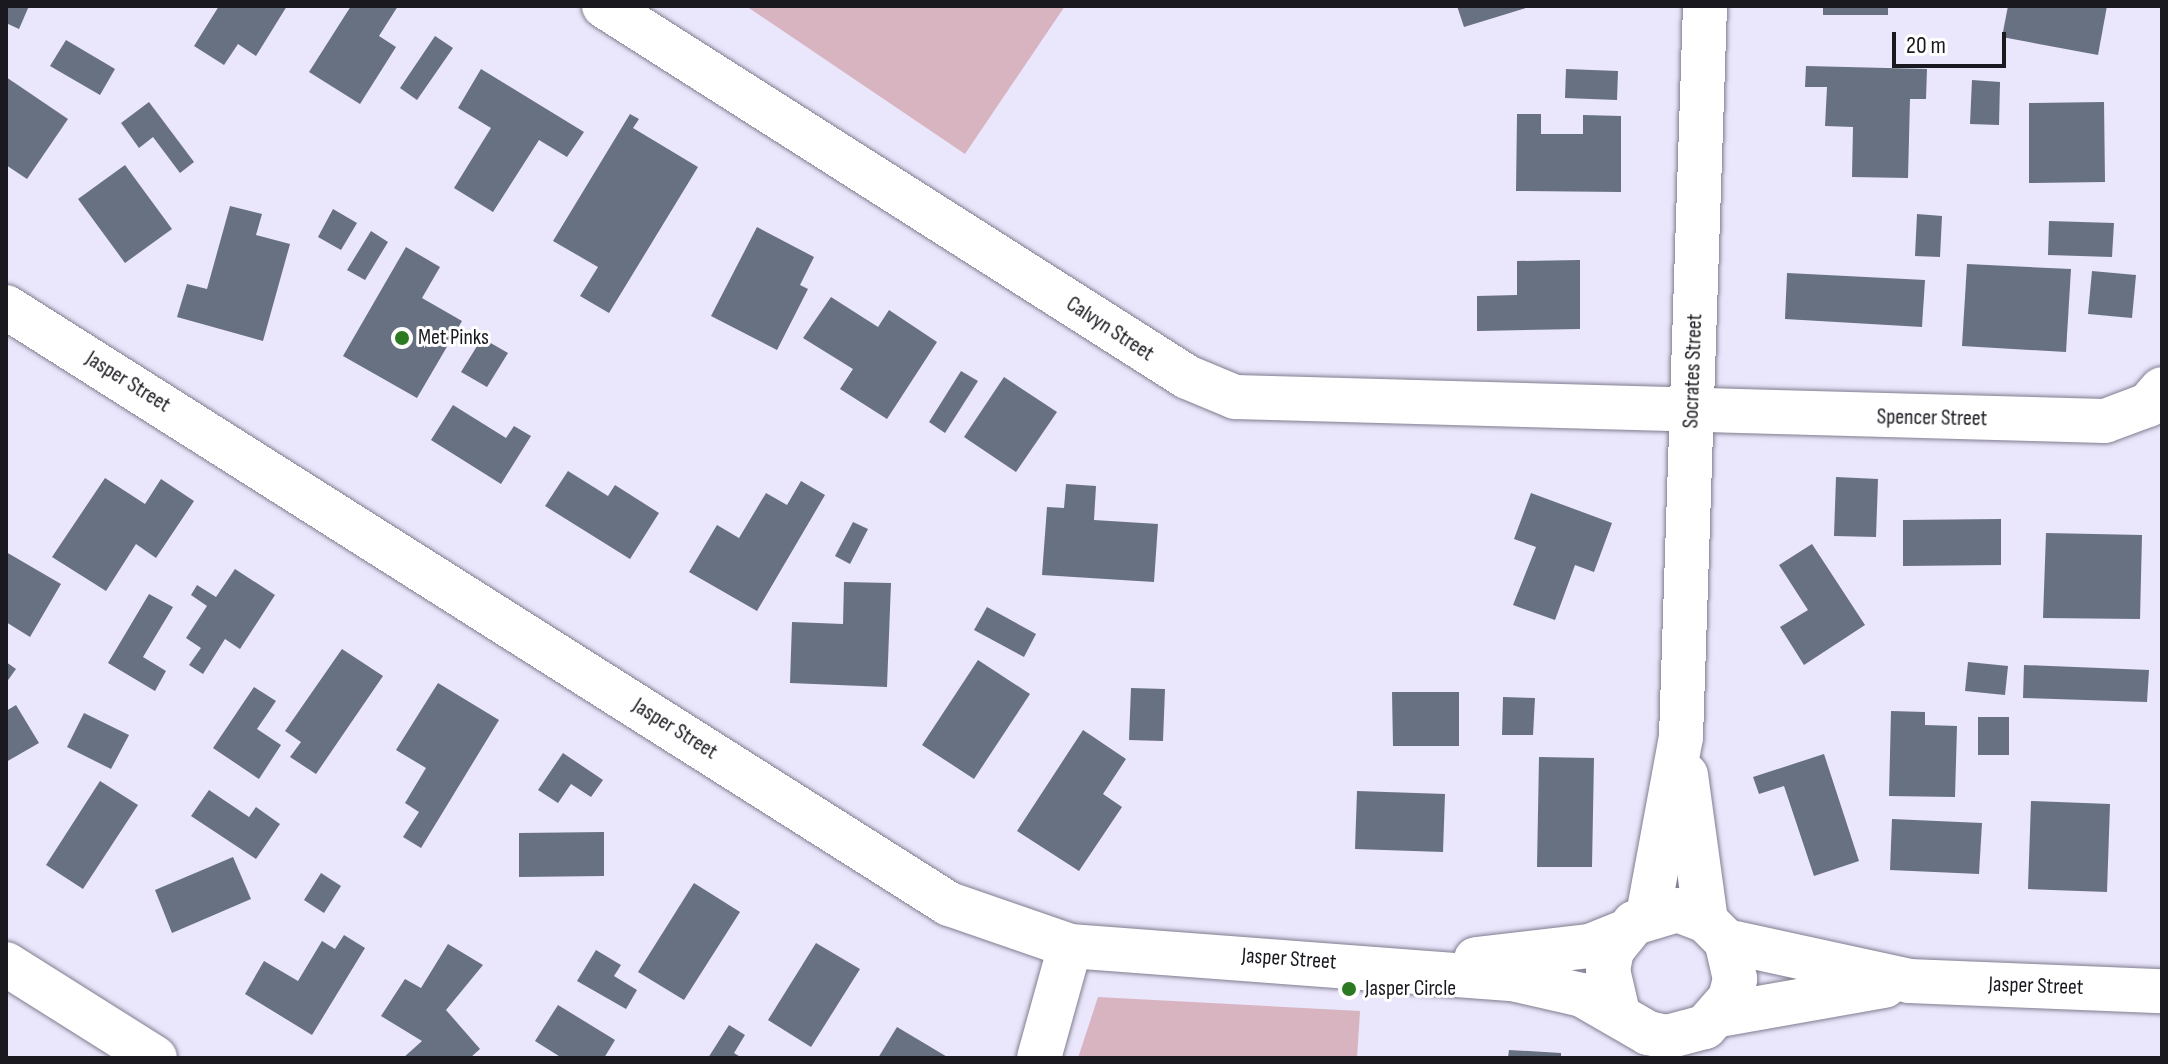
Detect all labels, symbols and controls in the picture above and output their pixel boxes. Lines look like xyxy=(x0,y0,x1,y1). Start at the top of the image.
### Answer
scale bar xyxy=(1896,16,2010,66)
text: 20 m xyxy=(1906,31,1946,60)
street label: Calvyn Street xyxy=(1061,291,1159,367)
street label: Socrates Street xyxy=(1678,313,1708,429)
place label: Met Pinks xyxy=(418,325,489,351)
marker: Met Pinks xyxy=(393,329,411,347)
street label: Jasper Street xyxy=(81,346,175,418)
street label: Spencer Street xyxy=(1876,404,1988,432)
street label: Jasper Street xyxy=(628,693,722,765)
street label: Jasper Street xyxy=(1241,943,1337,975)
street label: Jasper Street xyxy=(1988,971,2084,1001)
place label: Jasper Circle xyxy=(1365,976,1456,1002)
marker: Jasper Circle xyxy=(1340,980,1358,998)

